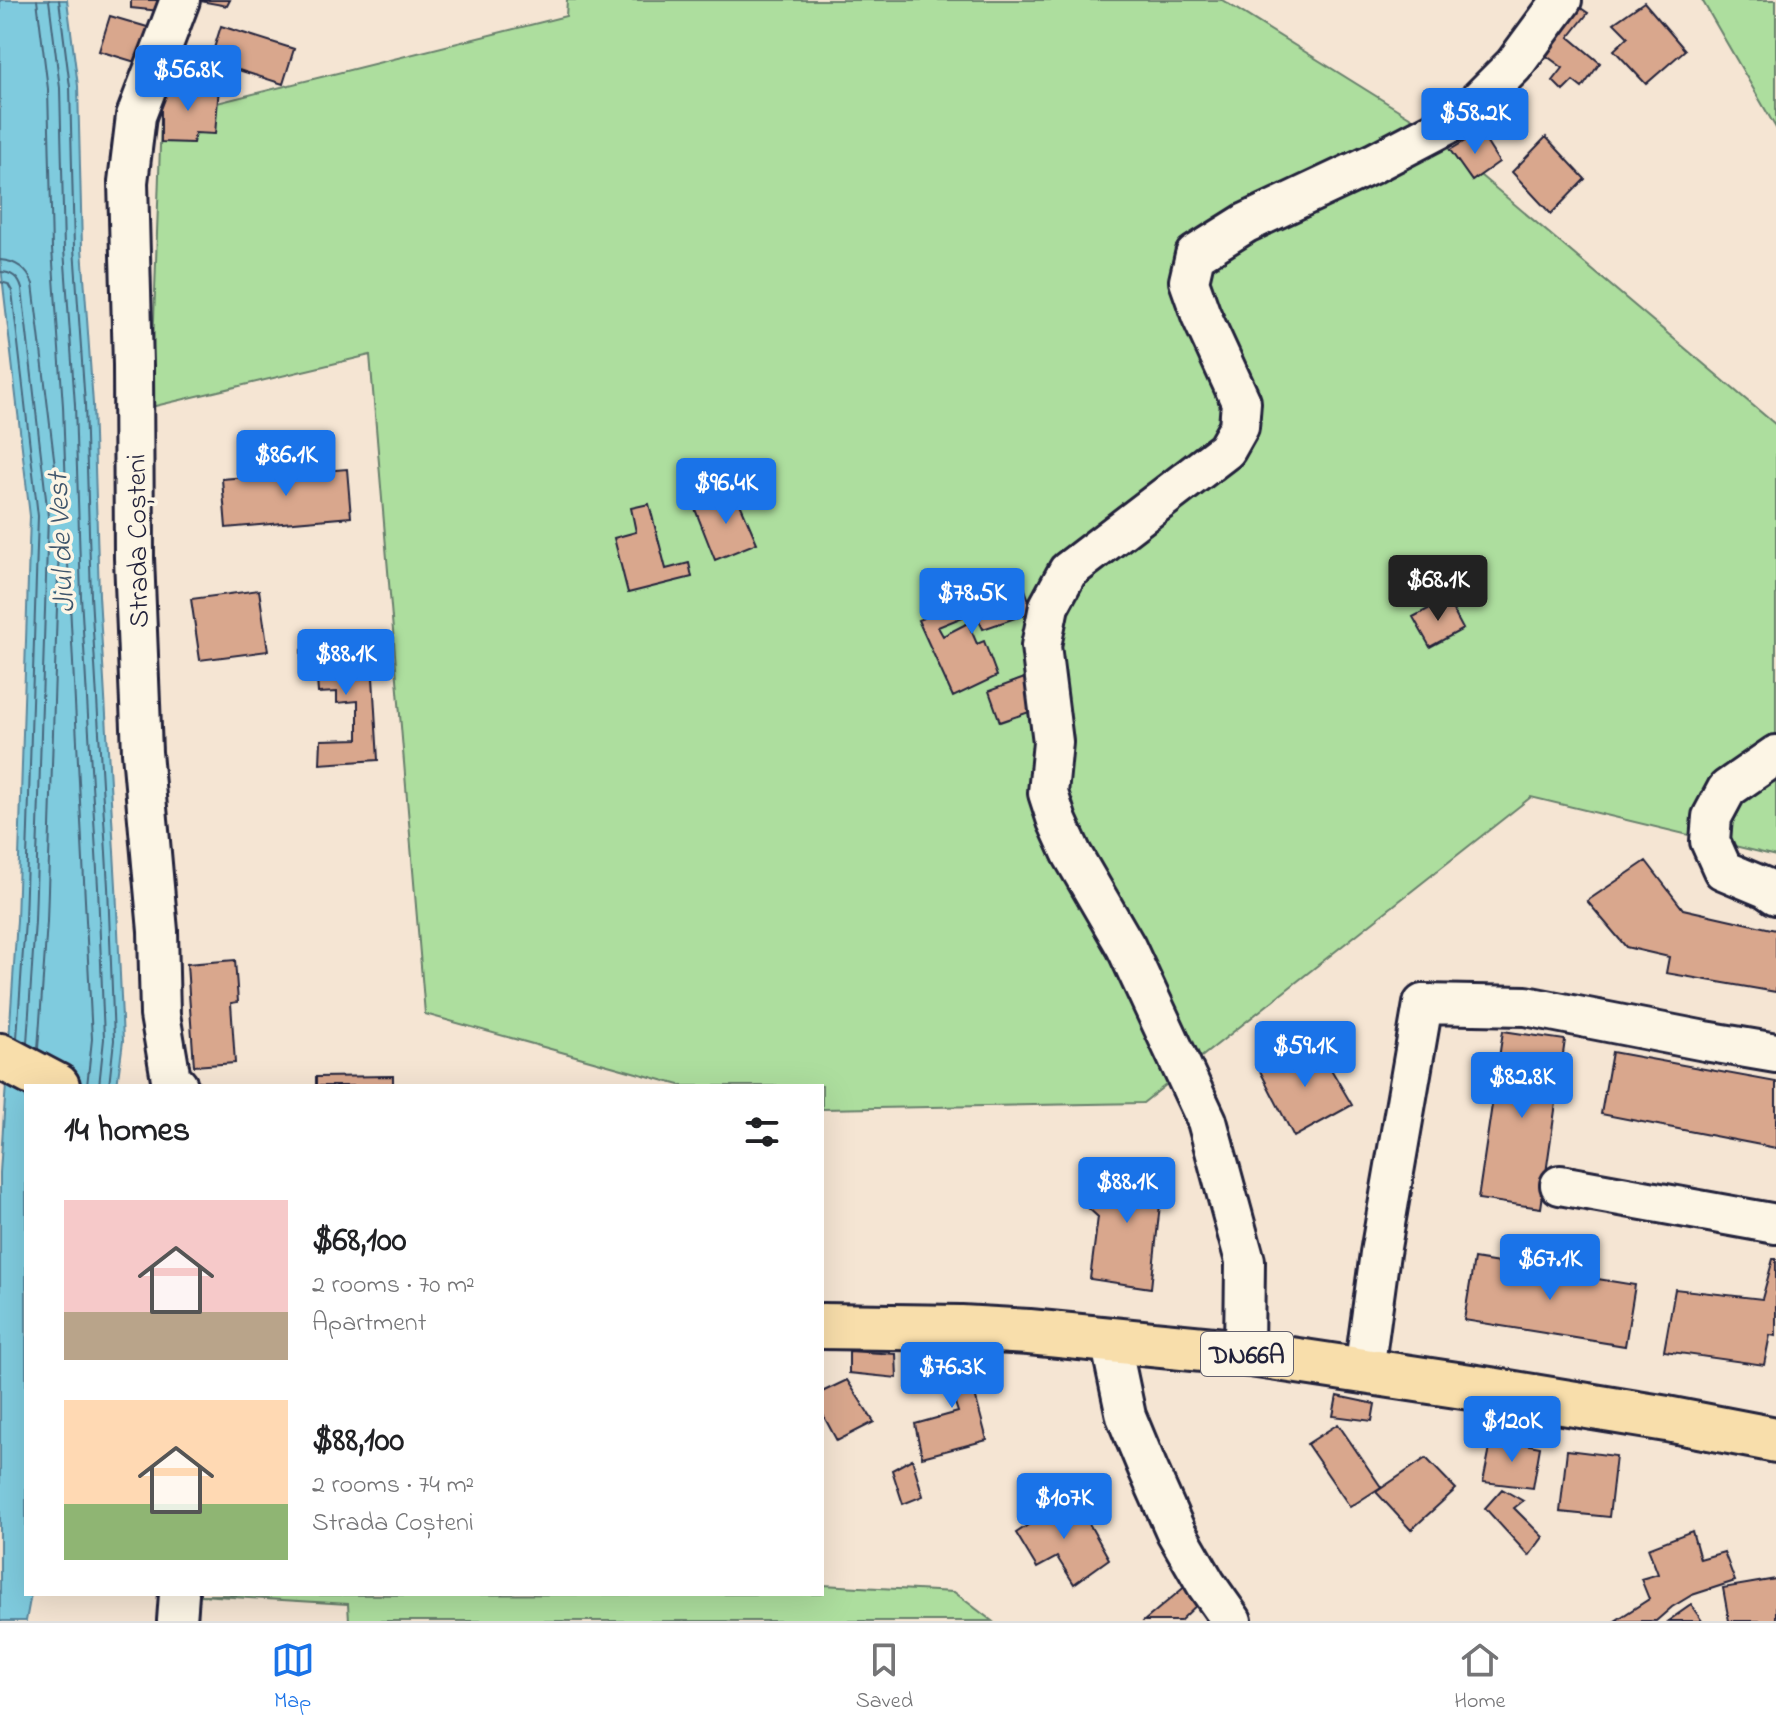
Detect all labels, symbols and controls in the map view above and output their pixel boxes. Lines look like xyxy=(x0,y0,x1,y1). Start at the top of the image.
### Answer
pin: $56.8K xyxy=(123,45,253,113)
text: $56.8K xyxy=(153,52,223,90)
pin: $58.2K xyxy=(1410,88,1540,156)
text: $58.2K xyxy=(1439,95,1511,133)
pin: $86.1K xyxy=(221,430,351,498)
text: $86.1K xyxy=(254,437,318,475)
street label: Strada Coșteni xyxy=(117,454,162,628)
pin: $96.4K xyxy=(661,458,791,526)
text: $96.4K xyxy=(694,465,758,503)
water label: Jiul de Vest xyxy=(37,469,89,614)
pin: $68.1K xyxy=(1373,555,1503,623)
text: $68.1K xyxy=(1406,562,1470,600)
pin: $78.5K xyxy=(907,568,1037,636)
text: $78.5K xyxy=(938,575,1006,613)
pin: $88.1K xyxy=(281,629,411,697)
text: $88.1K xyxy=(315,636,377,674)
pin: $59.1K xyxy=(1240,1021,1370,1089)
text: $59.1K xyxy=(1273,1028,1337,1066)
pin: $82.8K xyxy=(1457,1052,1587,1120)
text: $82.8K xyxy=(1489,1059,1555,1097)
text: 14 homes xyxy=(64,1107,190,1157)
icon: filters xyxy=(740,1110,784,1154)
pin: $88.1K xyxy=(1062,1157,1192,1225)
text: $88.1K xyxy=(1096,1164,1158,1202)
text: $68,100 xyxy=(312,1217,406,1267)
icon: home xyxy=(128,1232,224,1328)
pin: $67.1K xyxy=(1485,1234,1615,1302)
text: $67.1K xyxy=(1518,1241,1582,1279)
text: 2 rooms · 70 m² xyxy=(312,1267,475,1305)
text: Apartment xyxy=(312,1305,426,1343)
road number: DN66A xyxy=(1201,1332,1293,1376)
pin: $76.3K xyxy=(887,1342,1017,1410)
text: $76.3K xyxy=(919,1349,985,1387)
pin: $120K xyxy=(1456,1396,1568,1464)
text: $120K xyxy=(1482,1403,1542,1441)
text: $88,100 xyxy=(312,1417,404,1467)
icon: home xyxy=(128,1432,224,1528)
text: 2 rooms · 74 m² xyxy=(312,1467,474,1505)
pin: $107K xyxy=(1008,1473,1120,1541)
text: $107K xyxy=(1035,1480,1093,1518)
text: Strada Coșteni xyxy=(312,1505,474,1543)
tab: Map xyxy=(271,1638,315,1718)
tab: Saved xyxy=(856,1638,913,1718)
tab: Home xyxy=(1454,1638,1505,1718)

